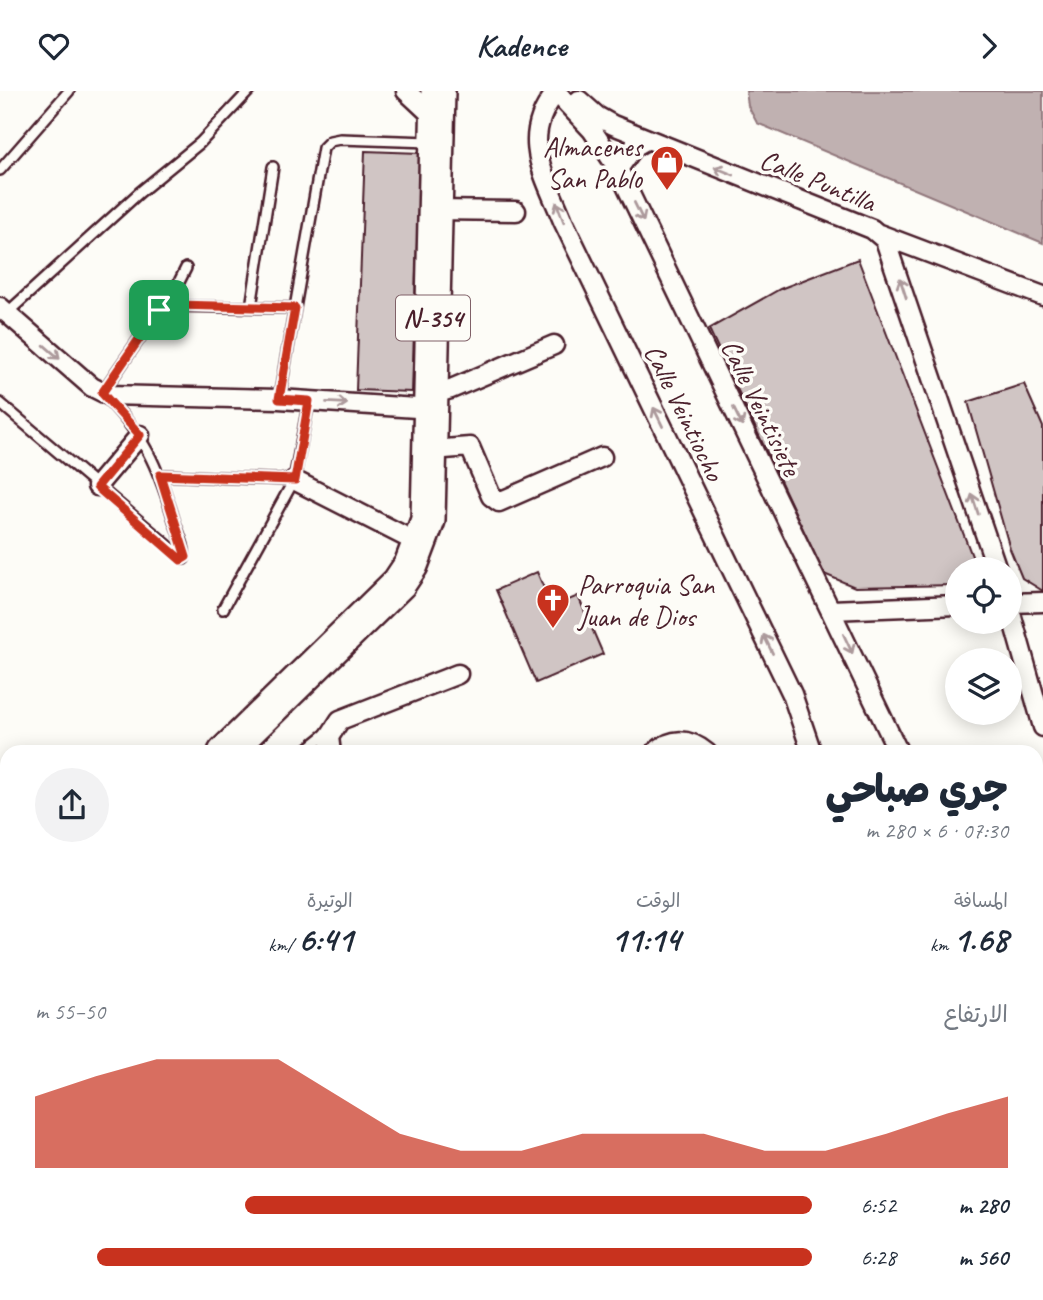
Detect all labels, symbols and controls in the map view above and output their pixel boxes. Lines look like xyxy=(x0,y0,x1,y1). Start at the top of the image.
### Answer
text: Kadence xyxy=(476,25,567,66)
icon: heart xyxy=(35,27,73,65)
icon: forward xyxy=(970,27,1008,65)
place label: Almacenes San Pablo xyxy=(543,129,644,196)
street label: Calle Puntilla xyxy=(755,141,882,220)
shop icon: Almacenes San Pablo xyxy=(648,143,686,192)
one-way arrow xyxy=(714,163,736,176)
one-way arrow xyxy=(633,201,646,222)
one-way arrow xyxy=(552,202,565,224)
one-way arrow xyxy=(896,277,909,299)
pin xyxy=(129,280,189,340)
icon: arrive xyxy=(140,291,178,329)
road number: N-354 xyxy=(396,295,470,341)
street label: Calle Veintisiete xyxy=(714,333,810,483)
street label: Calle Veintiocho xyxy=(637,338,734,488)
one-way arrow xyxy=(42,343,60,359)
one-way arrow xyxy=(326,397,348,410)
one-way arrow xyxy=(732,406,745,427)
one-way arrow xyxy=(651,407,664,428)
one-way arrow xyxy=(968,493,981,515)
map controls xyxy=(945,557,1022,725)
button: locate xyxy=(945,557,1022,634)
place label: Parroquia San Juan de Dios xyxy=(576,567,715,634)
church icon: Parroquia San Juan de Dios xyxy=(534,581,572,630)
one-way arrow xyxy=(841,633,855,654)
one-way arrow xyxy=(761,634,774,655)
button: layers xyxy=(945,648,1022,725)
text: جري صباحي xyxy=(825,766,1008,813)
button: share xyxy=(35,768,109,842)
text: 07:30 · 6 × 280 m xyxy=(865,816,1008,845)
text: الوتيرة xyxy=(307,889,353,913)
text: الوقت xyxy=(636,889,680,913)
text: المسافة xyxy=(954,889,1008,913)
text: 6:41 xyxy=(298,917,353,962)
text: 11:14 xyxy=(610,917,680,962)
text: 1.68 xyxy=(953,917,1008,962)
text: /km xyxy=(268,933,298,957)
text: km xyxy=(930,933,953,957)
text: 50–55 m xyxy=(35,997,105,1026)
text: الارتفاع xyxy=(944,1000,1008,1029)
text: 6:52 xyxy=(860,1191,896,1220)
text: 280 m xyxy=(958,1191,1008,1220)
text: 6:28 xyxy=(860,1243,896,1272)
text: 560 m xyxy=(958,1243,1008,1272)

